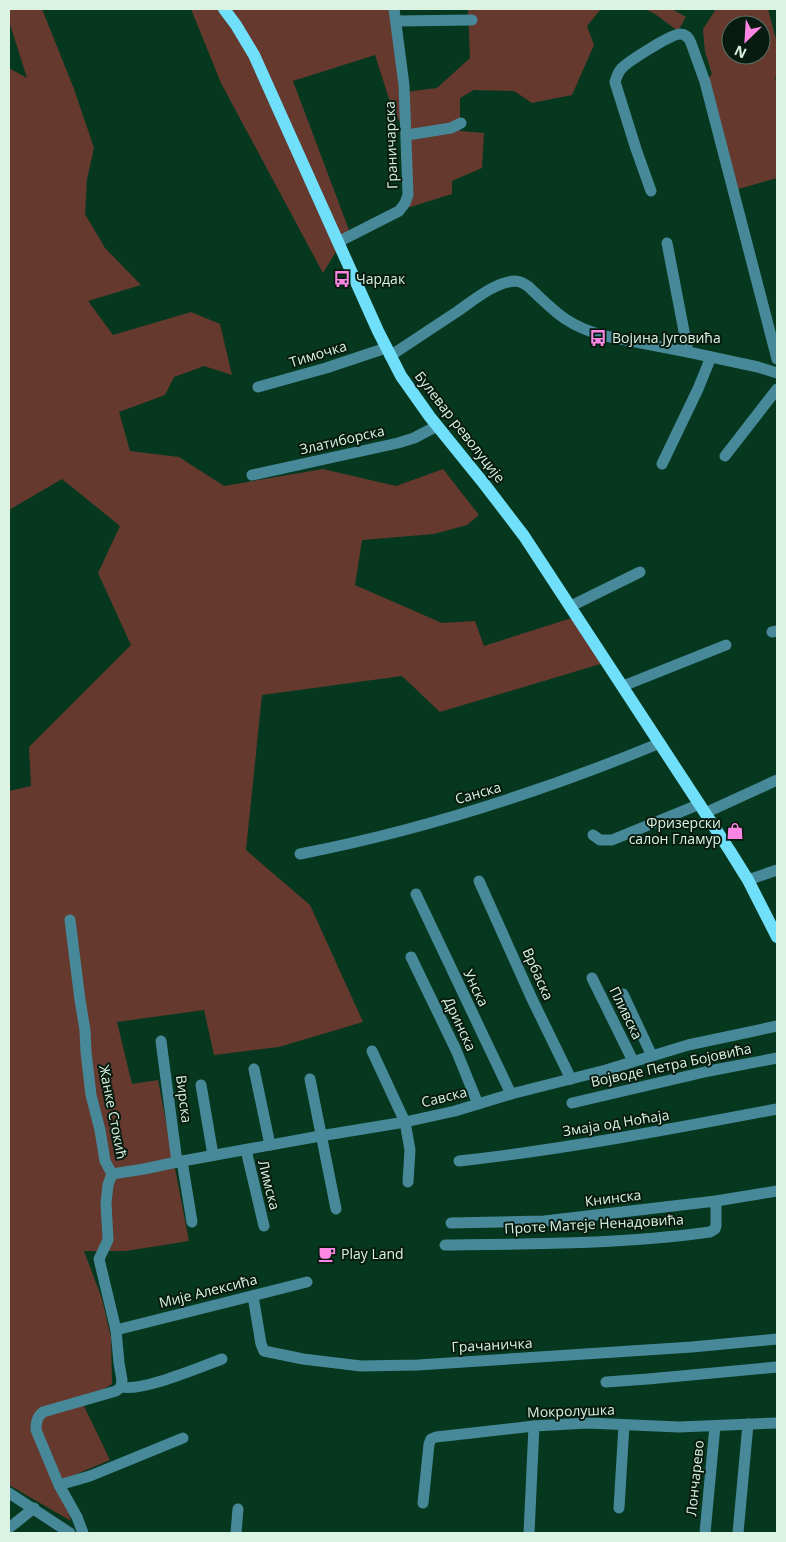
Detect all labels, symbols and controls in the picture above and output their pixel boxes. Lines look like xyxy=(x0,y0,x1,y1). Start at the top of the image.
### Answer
north arrow xyxy=(721,15,771,65)
text: N xyxy=(731,41,749,63)
street label: Граничарска xyxy=(379,101,402,189)
bus stop icon: Чардак xyxy=(332,269,352,289)
place label: Чардак xyxy=(356,269,406,288)
bus stop icon: Војина Југовића xyxy=(588,328,608,348)
place label: Војина Југовића xyxy=(612,328,721,347)
street label: Тимочка xyxy=(287,336,349,371)
street label: Булевар револуције xyxy=(411,367,510,486)
street label: Златиборска xyxy=(298,421,386,458)
street label: Санска xyxy=(453,777,503,808)
place label: Фризерски салон Гламур xyxy=(629,813,721,848)
shop icon: Фризерски салон Гламур xyxy=(725,821,745,841)
street label: Врбаска xyxy=(519,945,558,1003)
street label: Унска xyxy=(459,966,494,1010)
street label: Пливска xyxy=(605,983,647,1043)
street label: Дринска xyxy=(440,994,481,1054)
street label: Војводе Петра Бојовића xyxy=(589,1038,753,1091)
street label: Жанке Стокић xyxy=(95,1063,132,1161)
street label: Вирска xyxy=(172,1074,197,1124)
street label: Савска xyxy=(419,1082,469,1111)
street label: Змаја од Ноћаја xyxy=(561,1105,671,1140)
street label: Лимска xyxy=(254,1158,285,1212)
street label: Книнска xyxy=(584,1185,642,1210)
street label: Проте Матеје Ненадовића xyxy=(504,1209,684,1238)
cafe icon: Play Land xyxy=(317,1244,337,1264)
place label: Play Land xyxy=(341,1244,404,1263)
street label: Мије Алексића xyxy=(157,1269,259,1312)
street label: Грачаничка xyxy=(451,1333,533,1356)
street label: Мокролушка xyxy=(527,1399,615,1422)
street label: Лончарево xyxy=(681,1439,708,1517)

